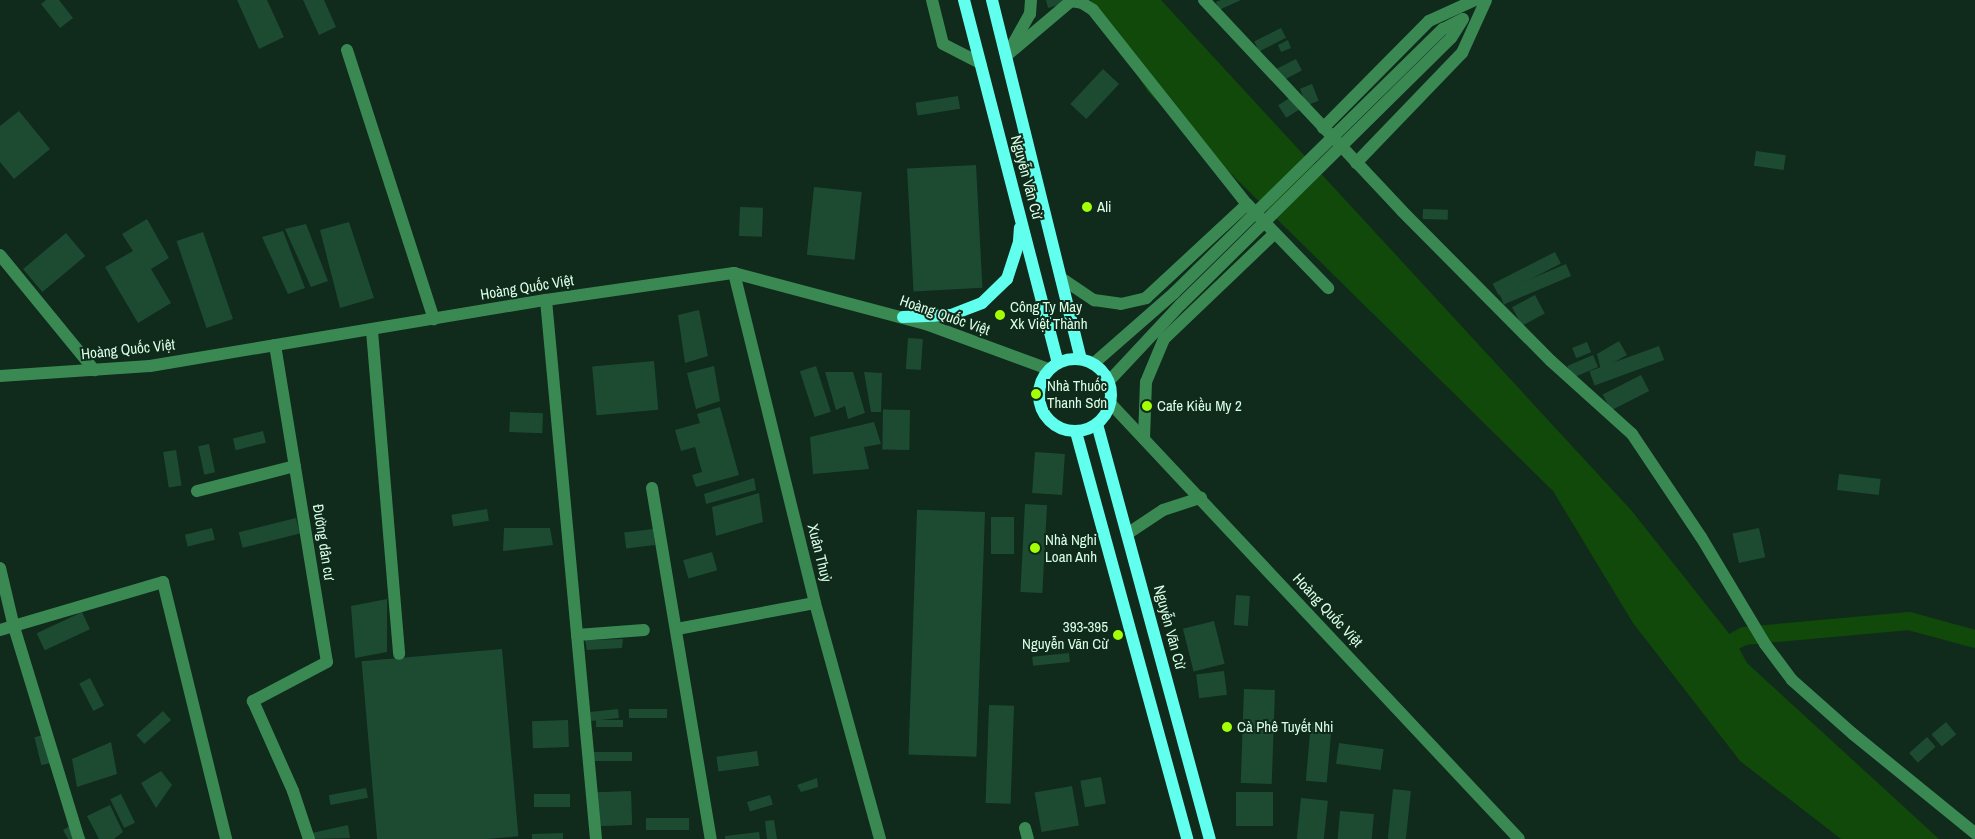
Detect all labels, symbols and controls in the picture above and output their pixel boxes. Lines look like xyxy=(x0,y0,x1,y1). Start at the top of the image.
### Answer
street label: Nguyễn Văn Cừ xyxy=(1007,133,1047,221)
place label: Ali xyxy=(1097,198,1111,216)
marker: Ali xyxy=(1081,201,1093,213)
street label: Hoàng Quốc Việt xyxy=(479,271,575,303)
street label: Hoàng Quốc Việt xyxy=(898,291,992,339)
place label: Công Ty May Xk Việt Thành xyxy=(1010,297,1088,332)
marker: Công Ty May Xk Việt Thành xyxy=(994,309,1006,321)
street label: Hoàng Quốc Việt xyxy=(80,335,176,363)
place label: Nhà Thuốc Thanh Sơn xyxy=(1047,376,1107,411)
marker: Nhà Thuốc Thanh Sơn xyxy=(1029,387,1043,401)
place label: Cafe Kiều My 2 xyxy=(1157,397,1242,415)
marker: Cafe Kiều My 2 xyxy=(1141,400,1153,412)
street label: Đường dân cư xyxy=(309,503,339,581)
street label: Xuân Thuỷ xyxy=(804,522,836,584)
place label: Nhà Nghỉ Loan Anh xyxy=(1045,530,1098,565)
marker: Nhà Nghỉ Loan Anh xyxy=(1029,542,1041,554)
street label: Hoàng Quốc Việt xyxy=(1289,569,1367,651)
street label: Nguyễn Văn Cừ xyxy=(1150,583,1190,671)
place label: 393-395 Nguyễn Văn Cừ xyxy=(1022,617,1108,652)
marker: 393-395 Nguyễn Văn Cừ xyxy=(1112,629,1124,641)
place label: Cà Phê Tuyết Nhi xyxy=(1237,718,1334,736)
marker: Cà Phê Tuyết Nhi xyxy=(1221,721,1233,733)

